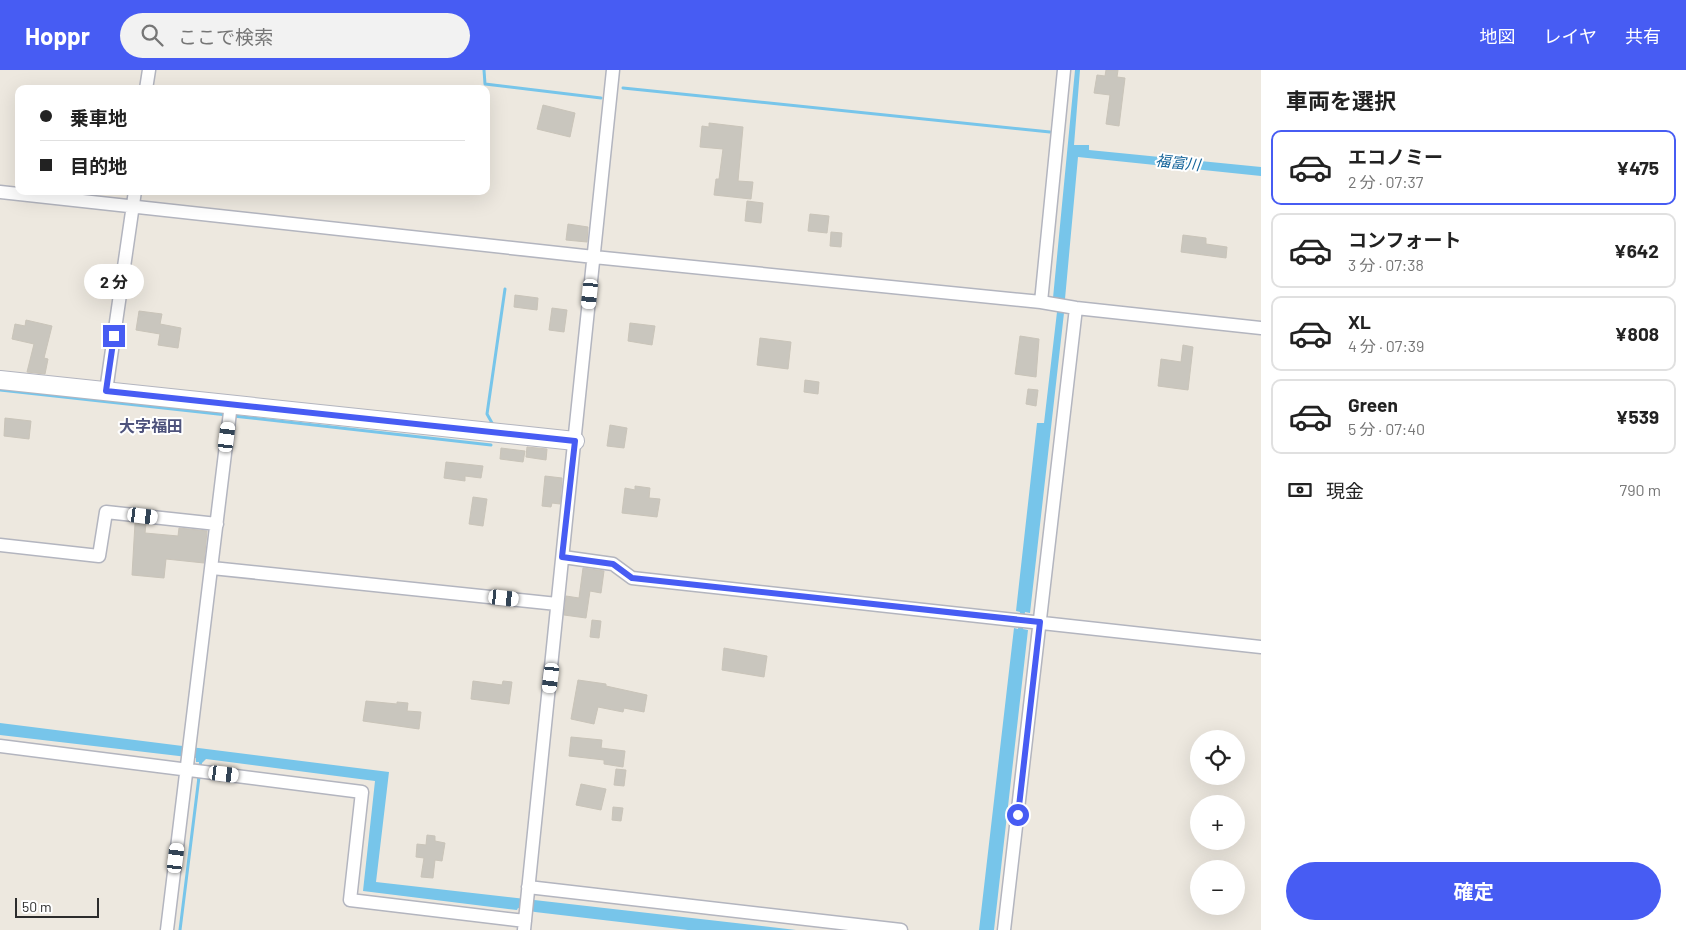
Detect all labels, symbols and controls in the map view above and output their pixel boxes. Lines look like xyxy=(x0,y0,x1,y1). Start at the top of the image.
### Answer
search box xyxy=(120,13,470,58)
text: Hoppr xyxy=(25,21,90,50)
icon: search xyxy=(138,21,166,49)
text: ここで検索 xyxy=(178,25,273,48)
text: 地図 xyxy=(1480,25,1516,47)
text: レイヤ xyxy=(1544,25,1597,47)
text: 共有 xyxy=(1625,25,1661,47)
text: 車両を選択 xyxy=(1286,87,1396,113)
text: 乗車地 xyxy=(70,106,127,129)
icon: car xyxy=(1288,145,1333,190)
text: エコノミー xyxy=(1348,145,1443,168)
water label: 福富川 xyxy=(1155,151,1203,174)
text: 目的地 xyxy=(70,154,127,177)
text: ¥475 xyxy=(1616,156,1659,179)
text: 2 分 · 07:37 xyxy=(1348,172,1423,191)
icon: car xyxy=(1288,228,1333,273)
text: コンフォート xyxy=(1348,228,1461,251)
text: ¥642 xyxy=(1614,239,1659,262)
text: 3 分 · 07:38 xyxy=(1348,255,1424,274)
callout: 2 分 xyxy=(84,264,144,298)
text: 2 分 xyxy=(100,272,128,291)
car xyxy=(580,278,599,310)
text: XL xyxy=(1348,310,1371,333)
icon: car xyxy=(1288,311,1333,356)
text: ¥808 xyxy=(1615,322,1659,345)
route end xyxy=(103,325,125,347)
text: 4 分 · 07:39 xyxy=(1348,336,1424,355)
text: Green xyxy=(1348,393,1398,416)
icon: car xyxy=(1288,394,1333,439)
text: ¥539 xyxy=(1615,405,1659,428)
district label: 大字福田 xyxy=(119,416,183,435)
text: 5 分 · 07:40 xyxy=(1348,419,1425,438)
car xyxy=(217,421,236,453)
icon: cash xyxy=(1286,476,1314,504)
text: 現金 xyxy=(1326,479,1364,502)
text: 790 m xyxy=(1620,480,1661,499)
car xyxy=(127,507,158,525)
car xyxy=(488,589,519,607)
car xyxy=(541,662,560,694)
map controls xyxy=(1190,730,1245,915)
button: locate xyxy=(1190,730,1245,785)
car xyxy=(208,765,239,783)
button: + xyxy=(1190,795,1245,850)
route start xyxy=(1007,804,1029,826)
car xyxy=(166,842,185,874)
button: − xyxy=(1190,860,1245,915)
button: 確定 xyxy=(1286,862,1661,920)
scale bar xyxy=(15,895,99,918)
text: 50 m xyxy=(22,898,51,915)

